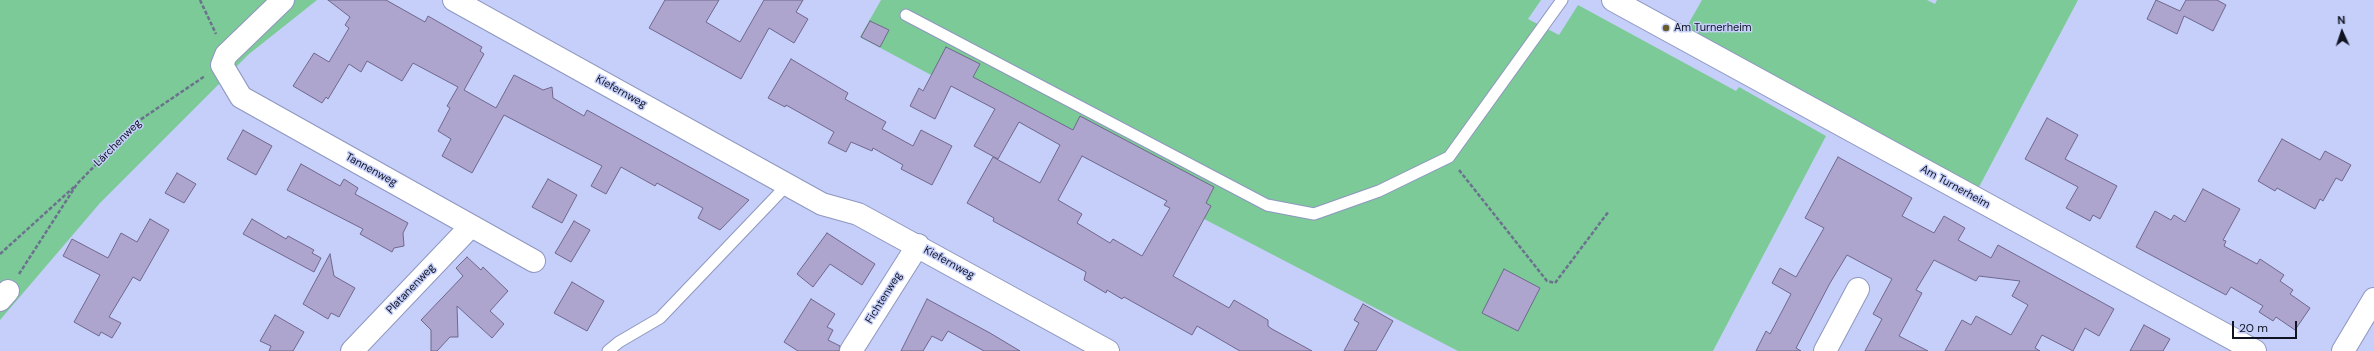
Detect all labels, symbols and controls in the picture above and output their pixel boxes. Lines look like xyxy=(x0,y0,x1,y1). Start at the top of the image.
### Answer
north arrow xyxy=(2322,12,2362,52)
text: N xyxy=(2337,13,2346,27)
place label: Am Turnerheim xyxy=(1674,21,1752,35)
marker: Am Turnerheim xyxy=(1661,23,1671,33)
street label: Kiefernweg xyxy=(593,73,649,111)
street label: Lärchenweg xyxy=(92,117,144,169)
street label: Tannenweg xyxy=(343,150,399,190)
street label: Am Turnerheim xyxy=(1918,162,1992,212)
street label: Kiefernweg xyxy=(921,244,977,282)
street label: Platanenweg xyxy=(384,261,438,317)
street label: Fichtenweg xyxy=(863,270,905,326)
scale bar xyxy=(2234,313,2299,339)
text: 20 m xyxy=(2239,320,2268,336)

